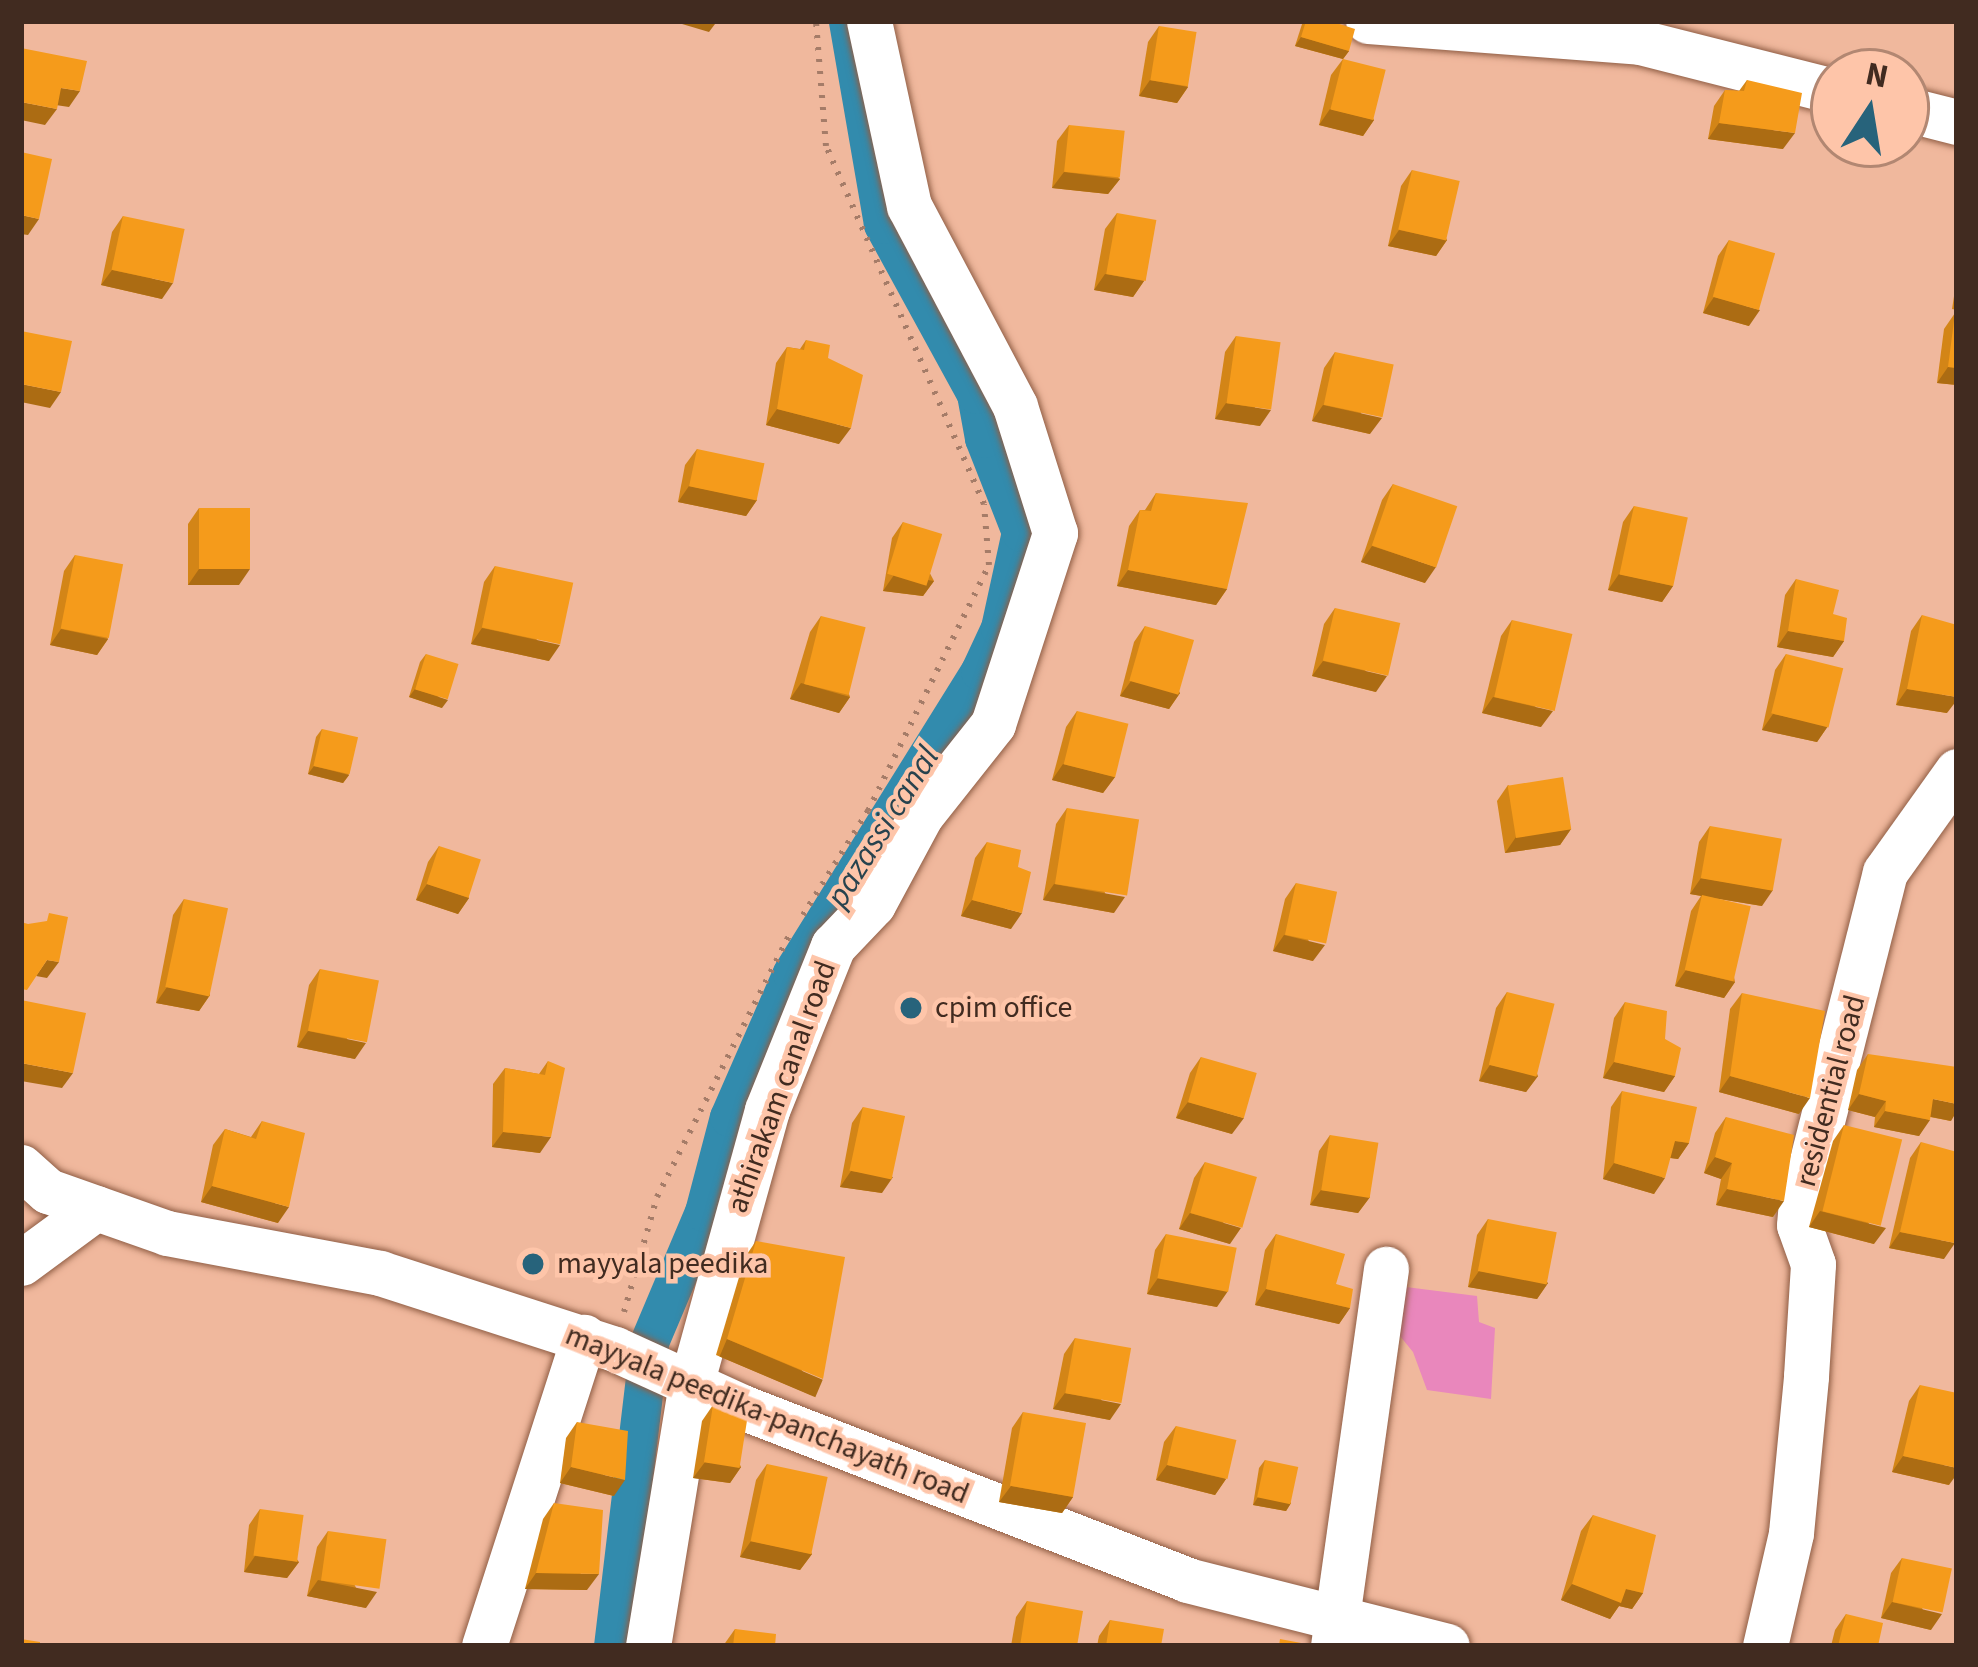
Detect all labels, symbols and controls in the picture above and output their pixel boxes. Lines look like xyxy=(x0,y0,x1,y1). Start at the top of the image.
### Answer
north arrow xyxy=(1810,48,1930,168)
text: N xyxy=(1861,50,1893,100)
water label: pazassi canal xyxy=(818,739,948,915)
street label: athirakam canal road xyxy=(720,956,844,1218)
place label: cpim office xyxy=(935,990,1072,1026)
street label: residential road xyxy=(1788,991,1874,1191)
marker: cpim office xyxy=(898,995,924,1021)
place label: mayyala peedika xyxy=(557,1246,768,1282)
marker: mayyala peedika xyxy=(520,1251,546,1277)
street label: mayyala peedika-panchayath road xyxy=(560,1317,974,1513)

